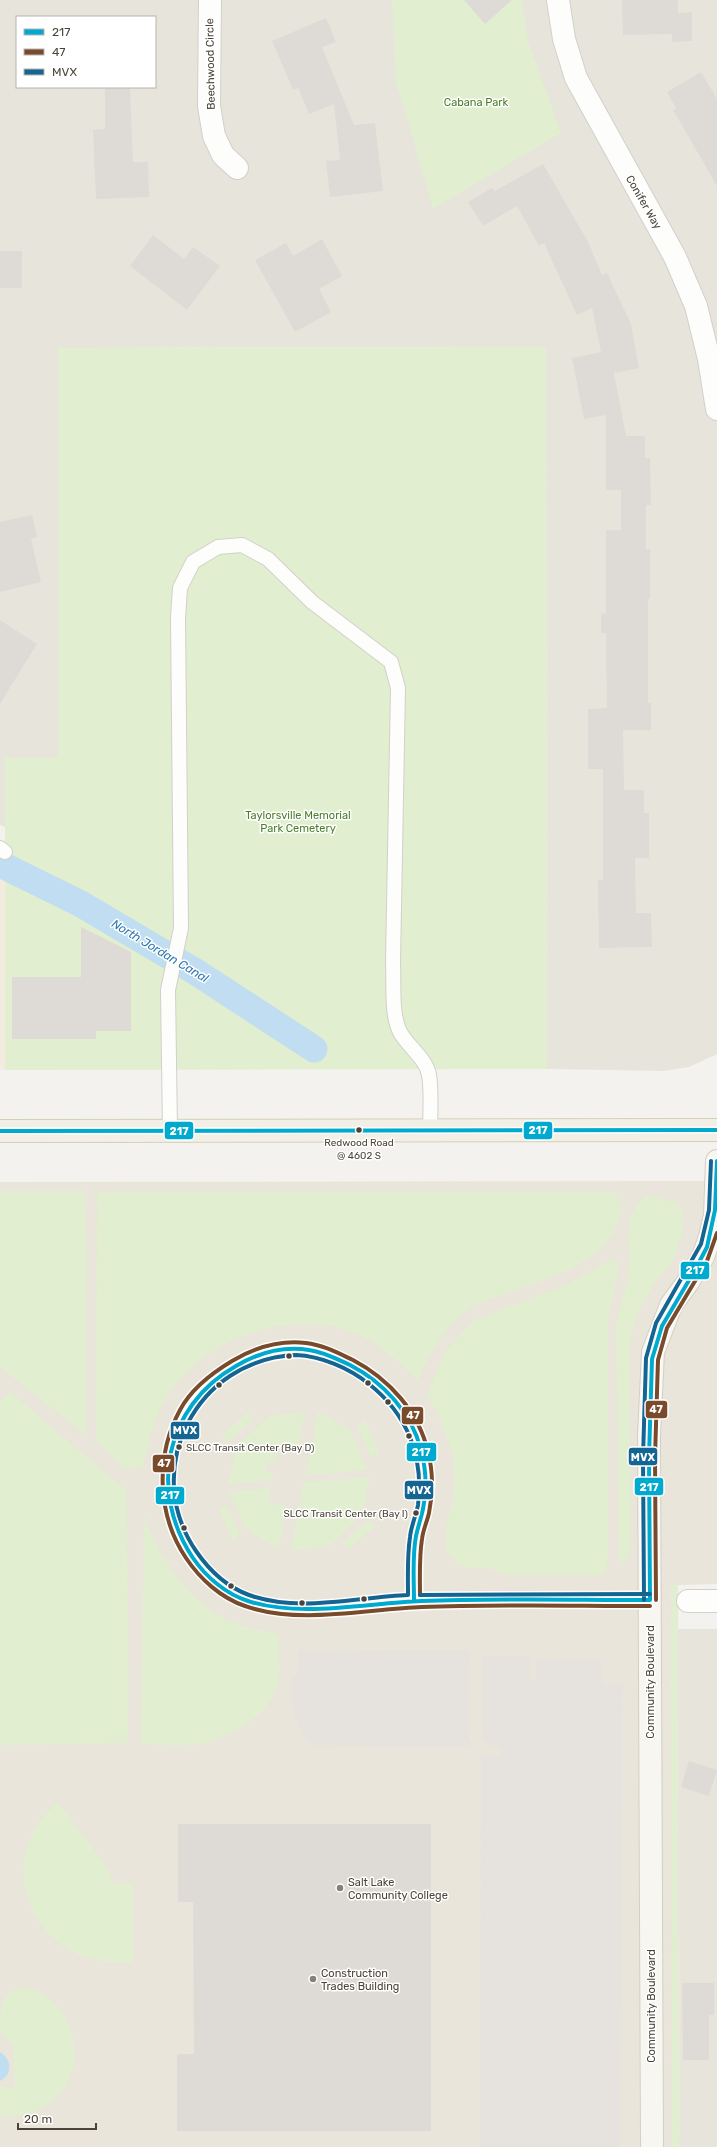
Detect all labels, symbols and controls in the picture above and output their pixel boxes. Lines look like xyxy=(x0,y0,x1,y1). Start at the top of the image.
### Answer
legend xyxy=(16,16,156,88)
street label: Beechwood Circle xyxy=(203,18,218,110)
text: 217 xyxy=(52,25,70,39)
text: 47 xyxy=(52,45,65,59)
text: MVX xyxy=(52,65,77,79)
park label: Cabana Park xyxy=(444,96,508,109)
street label: Conifer Way xyxy=(623,173,664,232)
park label: Taylorsville Memorial Park Cemetery xyxy=(245,809,351,835)
water label: North Jordan Canal xyxy=(109,917,212,986)
line badge: 217 xyxy=(164,1121,194,1140)
line badge: 217 xyxy=(523,1121,553,1140)
text: 217 xyxy=(529,1124,548,1137)
text: 217 xyxy=(170,1125,189,1138)
marker: Redwood Road @ 4602 S xyxy=(354,1125,364,1135)
place label: Redwood Road @ 4602 S xyxy=(324,1137,394,1162)
line badge: 217 xyxy=(680,1261,710,1280)
text: 217 xyxy=(686,1264,705,1277)
unlabelled marker xyxy=(284,1351,294,1361)
unlabelled marker xyxy=(363,1378,373,1388)
unlabelled marker xyxy=(214,1380,224,1390)
unlabelled marker xyxy=(383,1397,393,1407)
line badge: 47 xyxy=(645,1400,668,1419)
text: 47 xyxy=(649,1403,663,1416)
line badge: 47 xyxy=(401,1406,424,1425)
text: 47 xyxy=(406,1409,420,1422)
line badge: MVX xyxy=(170,1421,200,1440)
text: MVX xyxy=(173,1424,198,1437)
unlabelled marker xyxy=(404,1431,414,1441)
marker: SLCC Transit Center (Bay D) xyxy=(174,1442,184,1452)
place label: SLCC Transit Center (Bay D) xyxy=(186,1442,314,1454)
line badge: 217 xyxy=(406,1442,437,1462)
text: 217 xyxy=(412,1446,431,1459)
line badge: MVX xyxy=(628,1447,658,1466)
text: MVX xyxy=(631,1451,656,1464)
line badge: 47 xyxy=(152,1454,175,1473)
text: 47 xyxy=(157,1457,171,1470)
line badge: 217 xyxy=(634,1477,664,1496)
line badge: MVX xyxy=(404,1480,434,1500)
text: 217 xyxy=(640,1481,659,1494)
text: MVX xyxy=(407,1484,432,1497)
line badge: 217 xyxy=(155,1486,185,1505)
text: 217 xyxy=(161,1489,180,1502)
place label: SLCC Transit Center (Bay I) xyxy=(283,1508,408,1520)
marker: SLCC Transit Center (Bay I) xyxy=(411,1508,421,1518)
unlabelled marker xyxy=(179,1523,189,1533)
unlabelled marker xyxy=(226,1581,236,1591)
unlabelled marker xyxy=(359,1594,369,1604)
unlabelled marker xyxy=(297,1598,307,1608)
street label: Community Boulevard xyxy=(644,1625,657,1739)
place label: Salt Lake Community College xyxy=(348,1876,448,1902)
marker: Salt Lake Community College xyxy=(335,1883,345,1893)
street label: Community Boulevard xyxy=(645,1949,658,2063)
place label: Construction Trades Building xyxy=(321,1967,399,1993)
marker: Construction Trades Building xyxy=(308,1974,318,1984)
scale bar xyxy=(18,2105,96,2131)
text: 20 m xyxy=(24,2112,52,2126)

